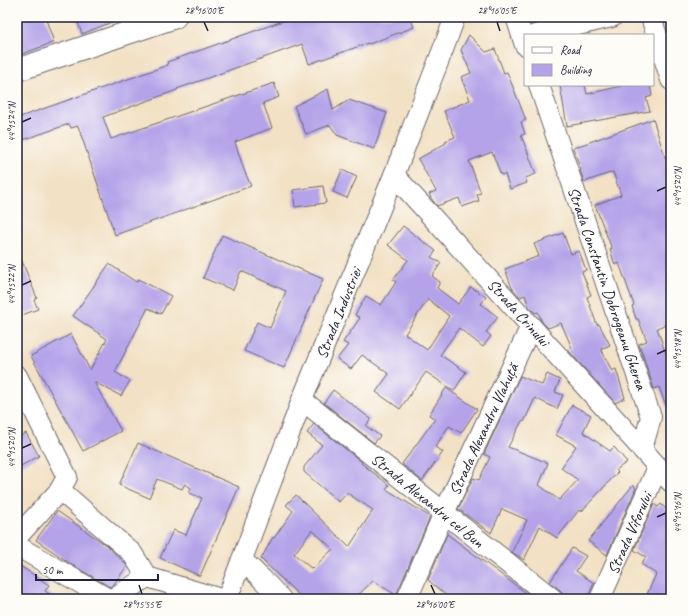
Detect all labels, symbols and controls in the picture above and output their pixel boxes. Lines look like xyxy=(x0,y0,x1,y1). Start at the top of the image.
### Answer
text: 28°16'00"E xyxy=(185,4,225,17)
text: 28°16'05"E xyxy=(478,4,518,17)
legend xyxy=(524,34,654,86)
text: Road xyxy=(560,42,582,58)
text: Building xyxy=(560,62,592,78)
text: 44°15'24"N xyxy=(5,100,18,142)
text: 44°15'20"N xyxy=(671,165,684,207)
street label: Strada Constantin Dobrogeanu Gherea xyxy=(563,184,652,393)
text: 44°15'22"N xyxy=(5,263,18,305)
street label: Strada Industriei xyxy=(312,263,367,362)
street label: Strada Crinului xyxy=(483,275,555,352)
text: 44°15'18"N xyxy=(671,328,684,370)
street label: Strada Alexandru Vlahuță xyxy=(445,359,524,498)
text: 44°15'20"N xyxy=(5,426,18,468)
street label: Strada Alexandru cel Bun xyxy=(367,449,488,553)
street label: Strada Viforului xyxy=(603,488,658,577)
text: 44°15'16"N xyxy=(671,491,684,533)
scale bar xyxy=(36,556,158,582)
text: 50 m xyxy=(42,562,64,578)
text: 28°15'55"E xyxy=(123,598,163,611)
text: 28°16'00"E xyxy=(416,598,456,611)

